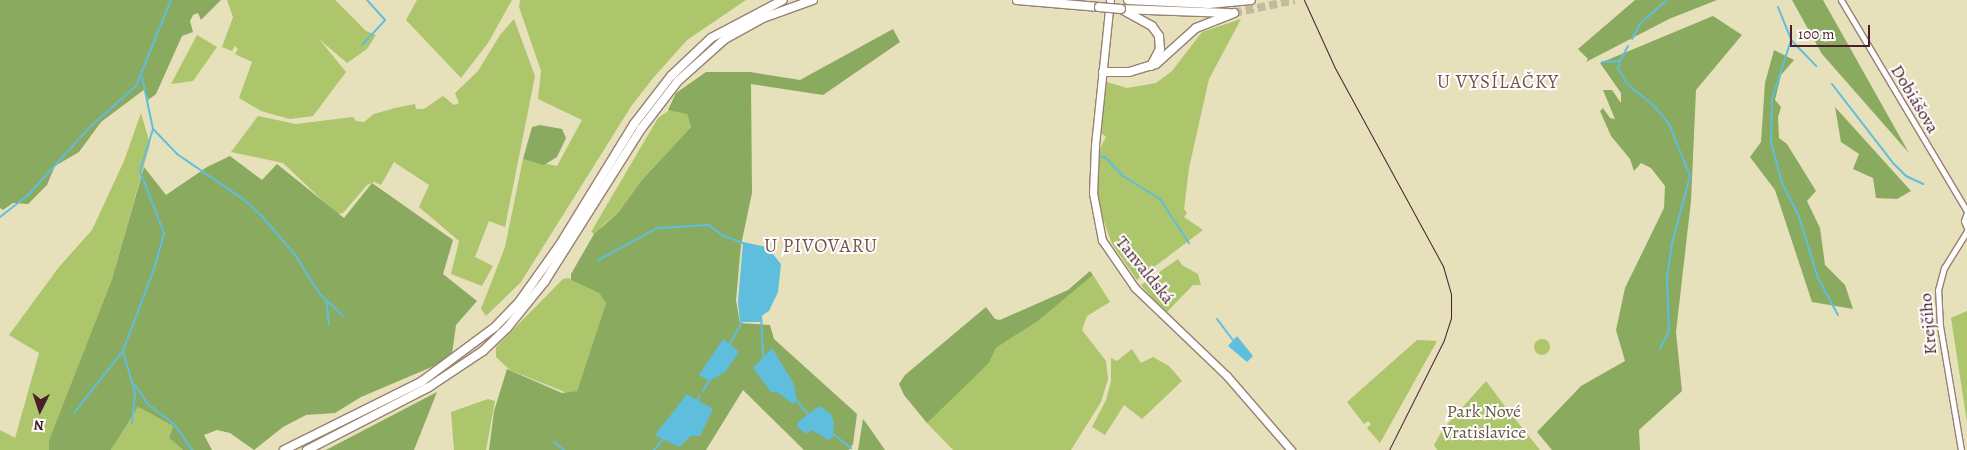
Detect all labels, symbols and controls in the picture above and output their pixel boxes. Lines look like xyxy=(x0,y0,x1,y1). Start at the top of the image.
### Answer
scale bar xyxy=(1792,15,1872,47)
text: 100 m xyxy=(1798,24,1835,44)
street label: Dobiášova xyxy=(1886,61,1944,137)
district label: U VYSÍLAČKY xyxy=(1436,72,1560,94)
street label: Tanvaldská xyxy=(1111,232,1179,308)
district label: U PIVOVARU xyxy=(763,236,879,258)
street label: Krejčího xyxy=(1915,292,1941,356)
north arrow xyxy=(15,385,65,435)
park label: Park Nové Vratislavice xyxy=(1442,401,1526,444)
text: N xyxy=(33,416,45,435)

